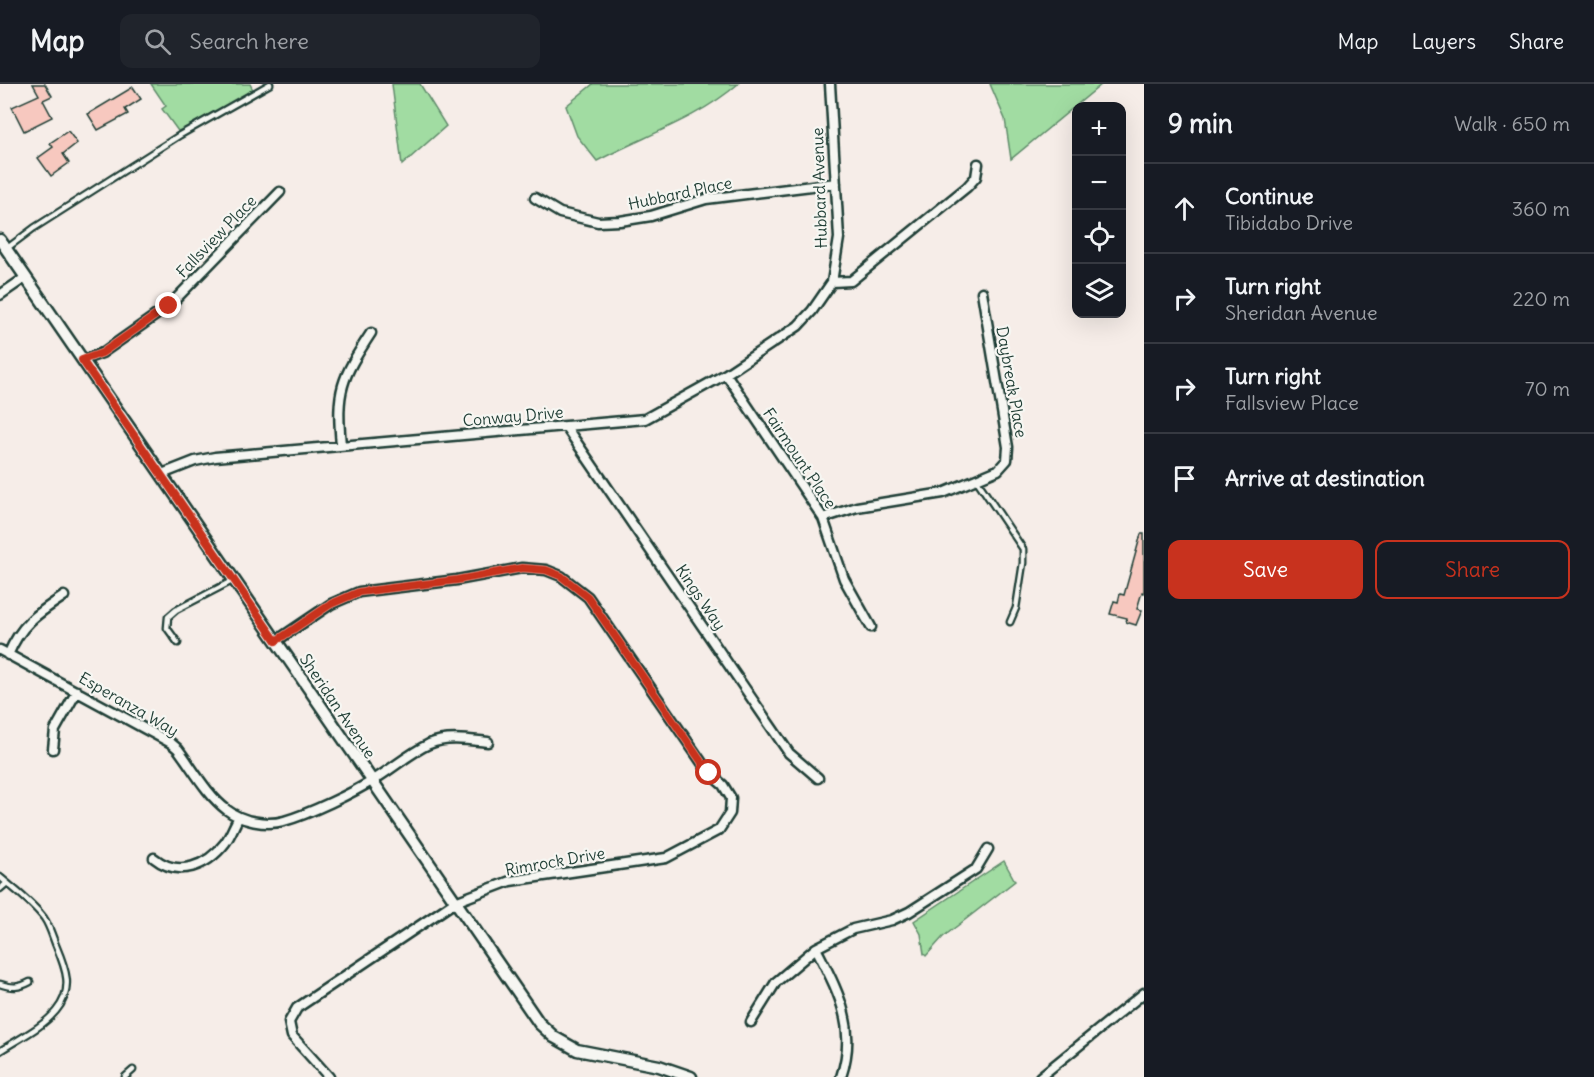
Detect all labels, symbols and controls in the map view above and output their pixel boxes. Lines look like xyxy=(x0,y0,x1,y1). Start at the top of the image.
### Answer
search box xyxy=(120,14,540,68)
text: Map xyxy=(30,23,84,59)
icon: search xyxy=(141,25,174,58)
text: Search here xyxy=(189,27,309,55)
text: Map xyxy=(1338,28,1378,55)
text: Layers xyxy=(1411,28,1476,55)
text: Share xyxy=(1509,28,1564,55)
map controls xyxy=(1072,102,1126,318)
button: + xyxy=(1072,102,1126,156)
text: 9 min xyxy=(1168,107,1233,140)
text: Walk · 650 m xyxy=(1454,111,1570,136)
street label: Hubbard Avenue xyxy=(807,127,831,249)
button: − xyxy=(1072,156,1126,210)
street label: Hubbard Place xyxy=(626,172,734,214)
text: Continue xyxy=(1225,182,1314,210)
street label: Fallsview Place xyxy=(172,191,260,281)
icon: ahead xyxy=(1168,192,1201,225)
text: 360 m xyxy=(1512,196,1570,221)
button: locate xyxy=(1072,210,1126,264)
text: Tibidabo Drive xyxy=(1225,210,1353,235)
button: layers xyxy=(1072,264,1126,318)
text: Turn right xyxy=(1225,272,1321,300)
icon: right xyxy=(1168,282,1201,315)
text: 220 m xyxy=(1513,286,1570,311)
route end xyxy=(155,292,181,318)
text: Sheridan Avenue xyxy=(1225,300,1378,325)
street label: Daybreak Place xyxy=(992,325,1032,439)
text: Turn right xyxy=(1225,362,1321,390)
icon: right xyxy=(1168,372,1201,405)
text: 70 m xyxy=(1525,376,1570,401)
text: Fallsview Place xyxy=(1225,390,1359,415)
street label: Conway Drive xyxy=(462,402,564,430)
street label: Fairmount Place xyxy=(759,404,841,512)
icon: arrive xyxy=(1168,462,1201,495)
text: Arrive at destination xyxy=(1225,464,1425,492)
button: Save xyxy=(1168,540,1363,599)
button: Share xyxy=(1375,540,1570,599)
street label: Kings Way xyxy=(672,560,730,634)
street label: Sheridan Avenue xyxy=(296,650,380,762)
street label: Esperanza Way xyxy=(76,667,182,741)
route start xyxy=(695,759,721,785)
street label: Rimrock Drive xyxy=(503,842,607,880)

